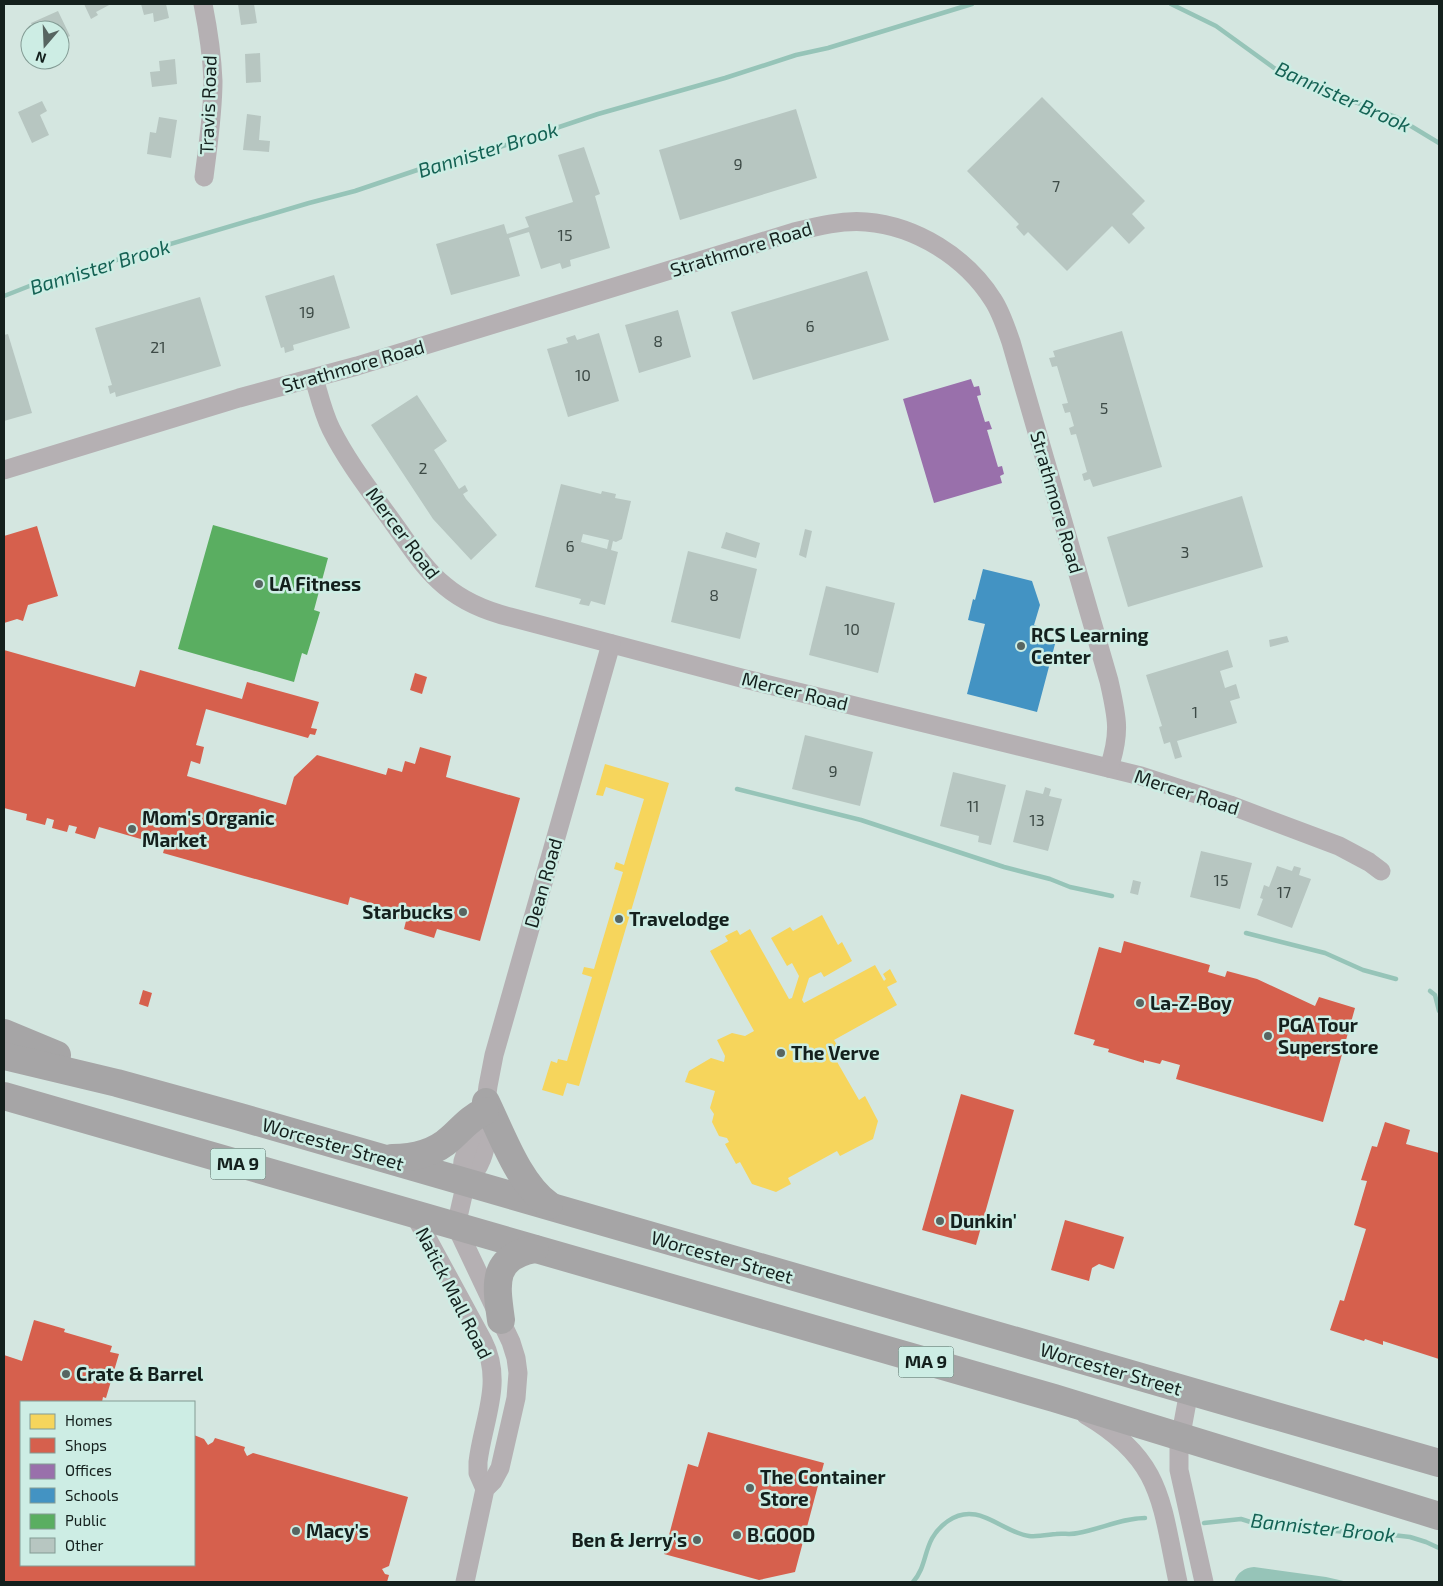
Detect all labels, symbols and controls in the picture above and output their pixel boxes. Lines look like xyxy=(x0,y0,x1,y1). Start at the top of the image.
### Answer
north arrow xyxy=(20,20,70,70)
text: N xyxy=(33,48,48,67)
street label: Travis Road xyxy=(194,55,221,155)
water label: Bannister Brook xyxy=(1272,56,1415,137)
water label: Bannister Brook xyxy=(415,116,561,182)
house number: 9 xyxy=(733,154,743,173)
house number: 7 xyxy=(1052,176,1060,195)
street label: Strathmore Road xyxy=(667,216,815,281)
house number: 15 xyxy=(558,225,572,244)
water label: Bannister Brook xyxy=(27,233,173,299)
house number: 19 xyxy=(299,302,315,321)
house number: 6 xyxy=(805,316,815,335)
house number: 8 xyxy=(653,331,663,350)
street label: Strathmore Road xyxy=(279,334,427,397)
house number: 21 xyxy=(150,337,166,356)
house number: 10 xyxy=(575,365,591,384)
house number: 5 xyxy=(1100,398,1108,417)
street label: Strathmore Road xyxy=(1026,428,1089,576)
house number: 2 xyxy=(419,458,428,477)
street label: Mercer Road xyxy=(361,482,445,583)
house number: 6 xyxy=(565,536,575,555)
house number: 3 xyxy=(1181,542,1189,561)
place label: LA Fitness xyxy=(269,572,361,595)
marker: LA Fitness xyxy=(253,578,265,590)
house number: 8 xyxy=(709,585,719,604)
house number: 10 xyxy=(844,619,860,638)
place label: RCS Learning Center xyxy=(1031,623,1149,668)
marker: RCS Learning Center xyxy=(1015,640,1027,652)
street label: Mercer Road xyxy=(740,666,851,715)
house number: 1 xyxy=(1192,702,1198,721)
house number: 9 xyxy=(828,761,838,780)
street label: Mercer Road xyxy=(1132,764,1242,819)
house number: 11 xyxy=(967,796,979,815)
place label: Mom's Organic Market xyxy=(142,806,275,851)
house number: 13 xyxy=(1029,810,1045,829)
marker: Mom's Organic Market xyxy=(126,823,138,835)
street label: Dean Road xyxy=(519,835,566,930)
house number: 15 xyxy=(1214,870,1228,889)
house number: 17 xyxy=(1277,882,1291,901)
place label: Starbucks xyxy=(362,900,453,923)
marker: Starbucks xyxy=(457,906,469,918)
place label: Travelodge xyxy=(629,907,730,930)
marker: Travelodge xyxy=(613,913,625,925)
place label: La-Z-Boy xyxy=(1150,991,1232,1015)
marker: La-Z-Boy xyxy=(1134,997,1146,1009)
place label: PGA Tour Superstore xyxy=(1278,1013,1379,1058)
marker: PGA Tour Superstore xyxy=(1262,1030,1274,1042)
place label: The Verve xyxy=(791,1041,880,1064)
marker: The Verve xyxy=(775,1047,787,1059)
street label: Worcester Street xyxy=(260,1112,407,1175)
road number: MA 9 xyxy=(210,1148,266,1180)
place label: Dunkin' xyxy=(950,1209,1017,1232)
marker: Dunkin' xyxy=(934,1215,946,1227)
street label: Natick Mall Road xyxy=(411,1223,498,1362)
street label: Worcester Street xyxy=(649,1225,796,1288)
street label: Worcester Street xyxy=(1038,1337,1185,1400)
road number: MA 9 xyxy=(898,1346,954,1378)
place label: Crate & Barrel xyxy=(76,1362,204,1385)
marker: Crate & Barrel xyxy=(60,1368,72,1380)
legend xyxy=(20,1401,195,1566)
text: Homes xyxy=(65,1411,112,1429)
text: Shops xyxy=(65,1436,107,1454)
text: Offices xyxy=(65,1461,112,1479)
place label: The Container Store xyxy=(760,1465,886,1510)
marker: The Container Store xyxy=(744,1482,756,1494)
text: Schools xyxy=(65,1486,119,1504)
water label: Bannister Brook xyxy=(1250,1507,1397,1547)
text: Public xyxy=(65,1511,106,1529)
place label: Macy's xyxy=(306,1519,369,1543)
place label: B.GOOD xyxy=(747,1523,815,1546)
marker: Macy's xyxy=(290,1525,302,1537)
place label: Ben & Jerry's xyxy=(571,1528,687,1552)
marker: B.GOOD xyxy=(731,1529,743,1541)
marker: Ben & Jerry's xyxy=(691,1534,703,1546)
text: Other xyxy=(65,1536,104,1554)

